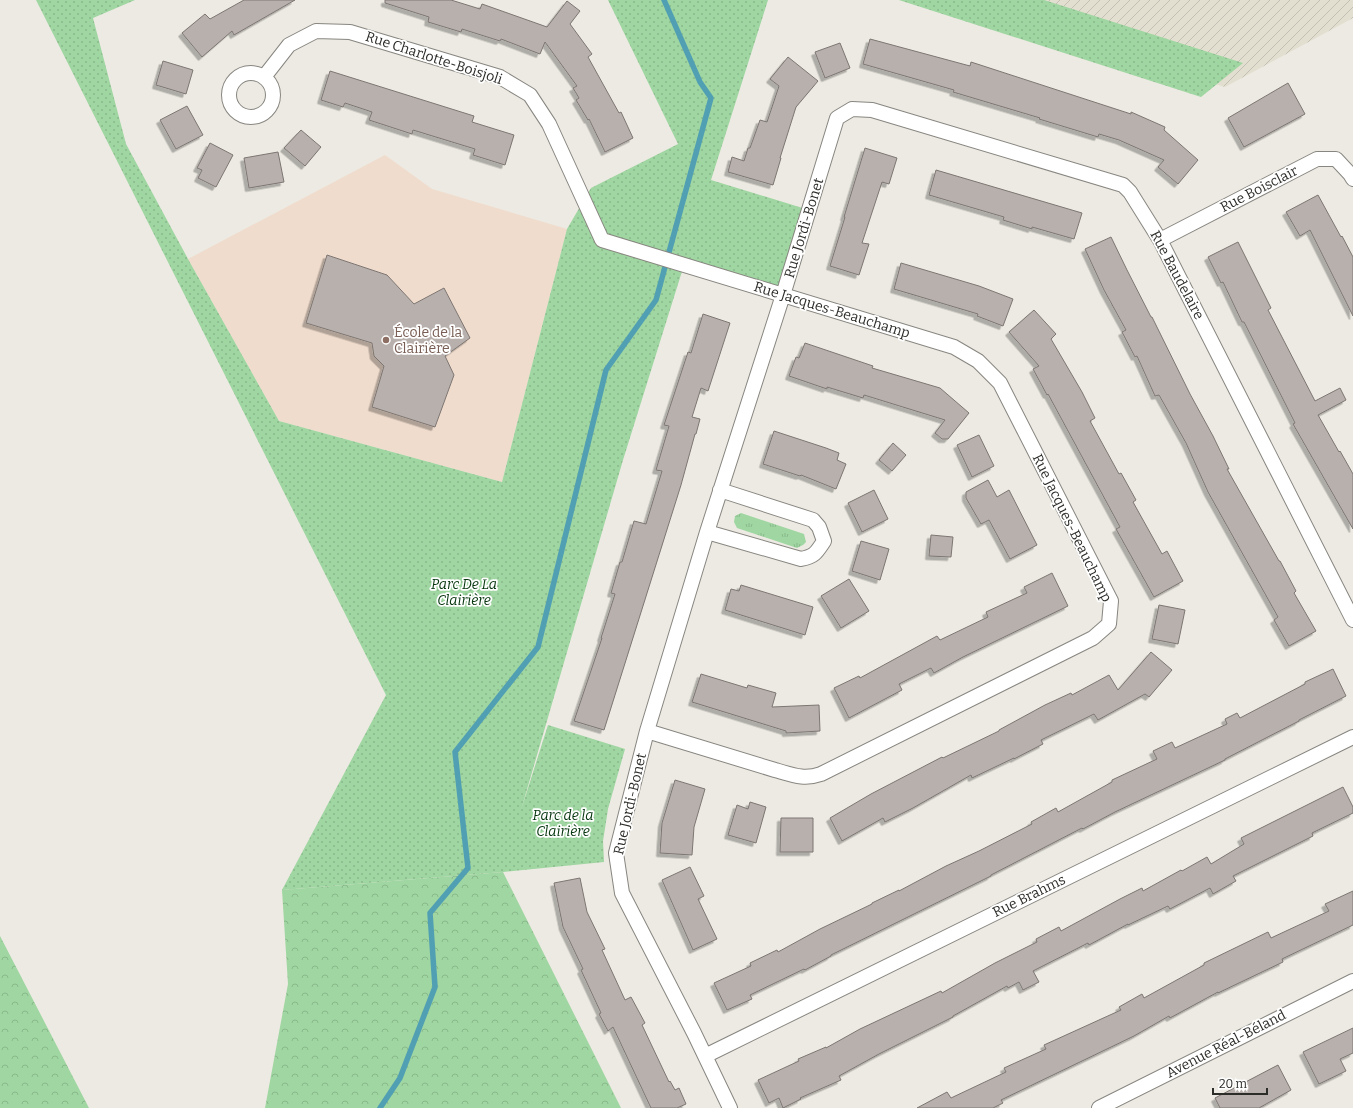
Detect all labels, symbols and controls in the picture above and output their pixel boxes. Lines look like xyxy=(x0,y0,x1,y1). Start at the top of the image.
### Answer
street label: Rue Charlotte-Boisjoli xyxy=(363,28,505,88)
street label: Rue Boisclair xyxy=(1217,162,1301,216)
street label: Rue Jordi-Bonet xyxy=(781,176,827,280)
street label: Rue Baudelaire xyxy=(1146,228,1208,322)
street label: Rue Jacques-Beauchamp xyxy=(752,278,912,342)
place label: École de la Clairière xyxy=(394,323,463,357)
marker: École de la Clairière xyxy=(381,335,391,345)
street label: Rue Jacques-Beauchamp xyxy=(1029,451,1115,605)
park label: Parc De La Clairière xyxy=(431,576,497,609)
street label: Rue Jordi-Bonet xyxy=(610,752,650,856)
park label: Parc de la Clairière xyxy=(533,807,593,840)
street label: Rue Brahms xyxy=(990,871,1068,921)
street label: Avenue Réal-Béland xyxy=(1163,1006,1289,1082)
scale bar xyxy=(1213,1070,1267,1096)
text: 20 m xyxy=(1219,1077,1248,1091)

